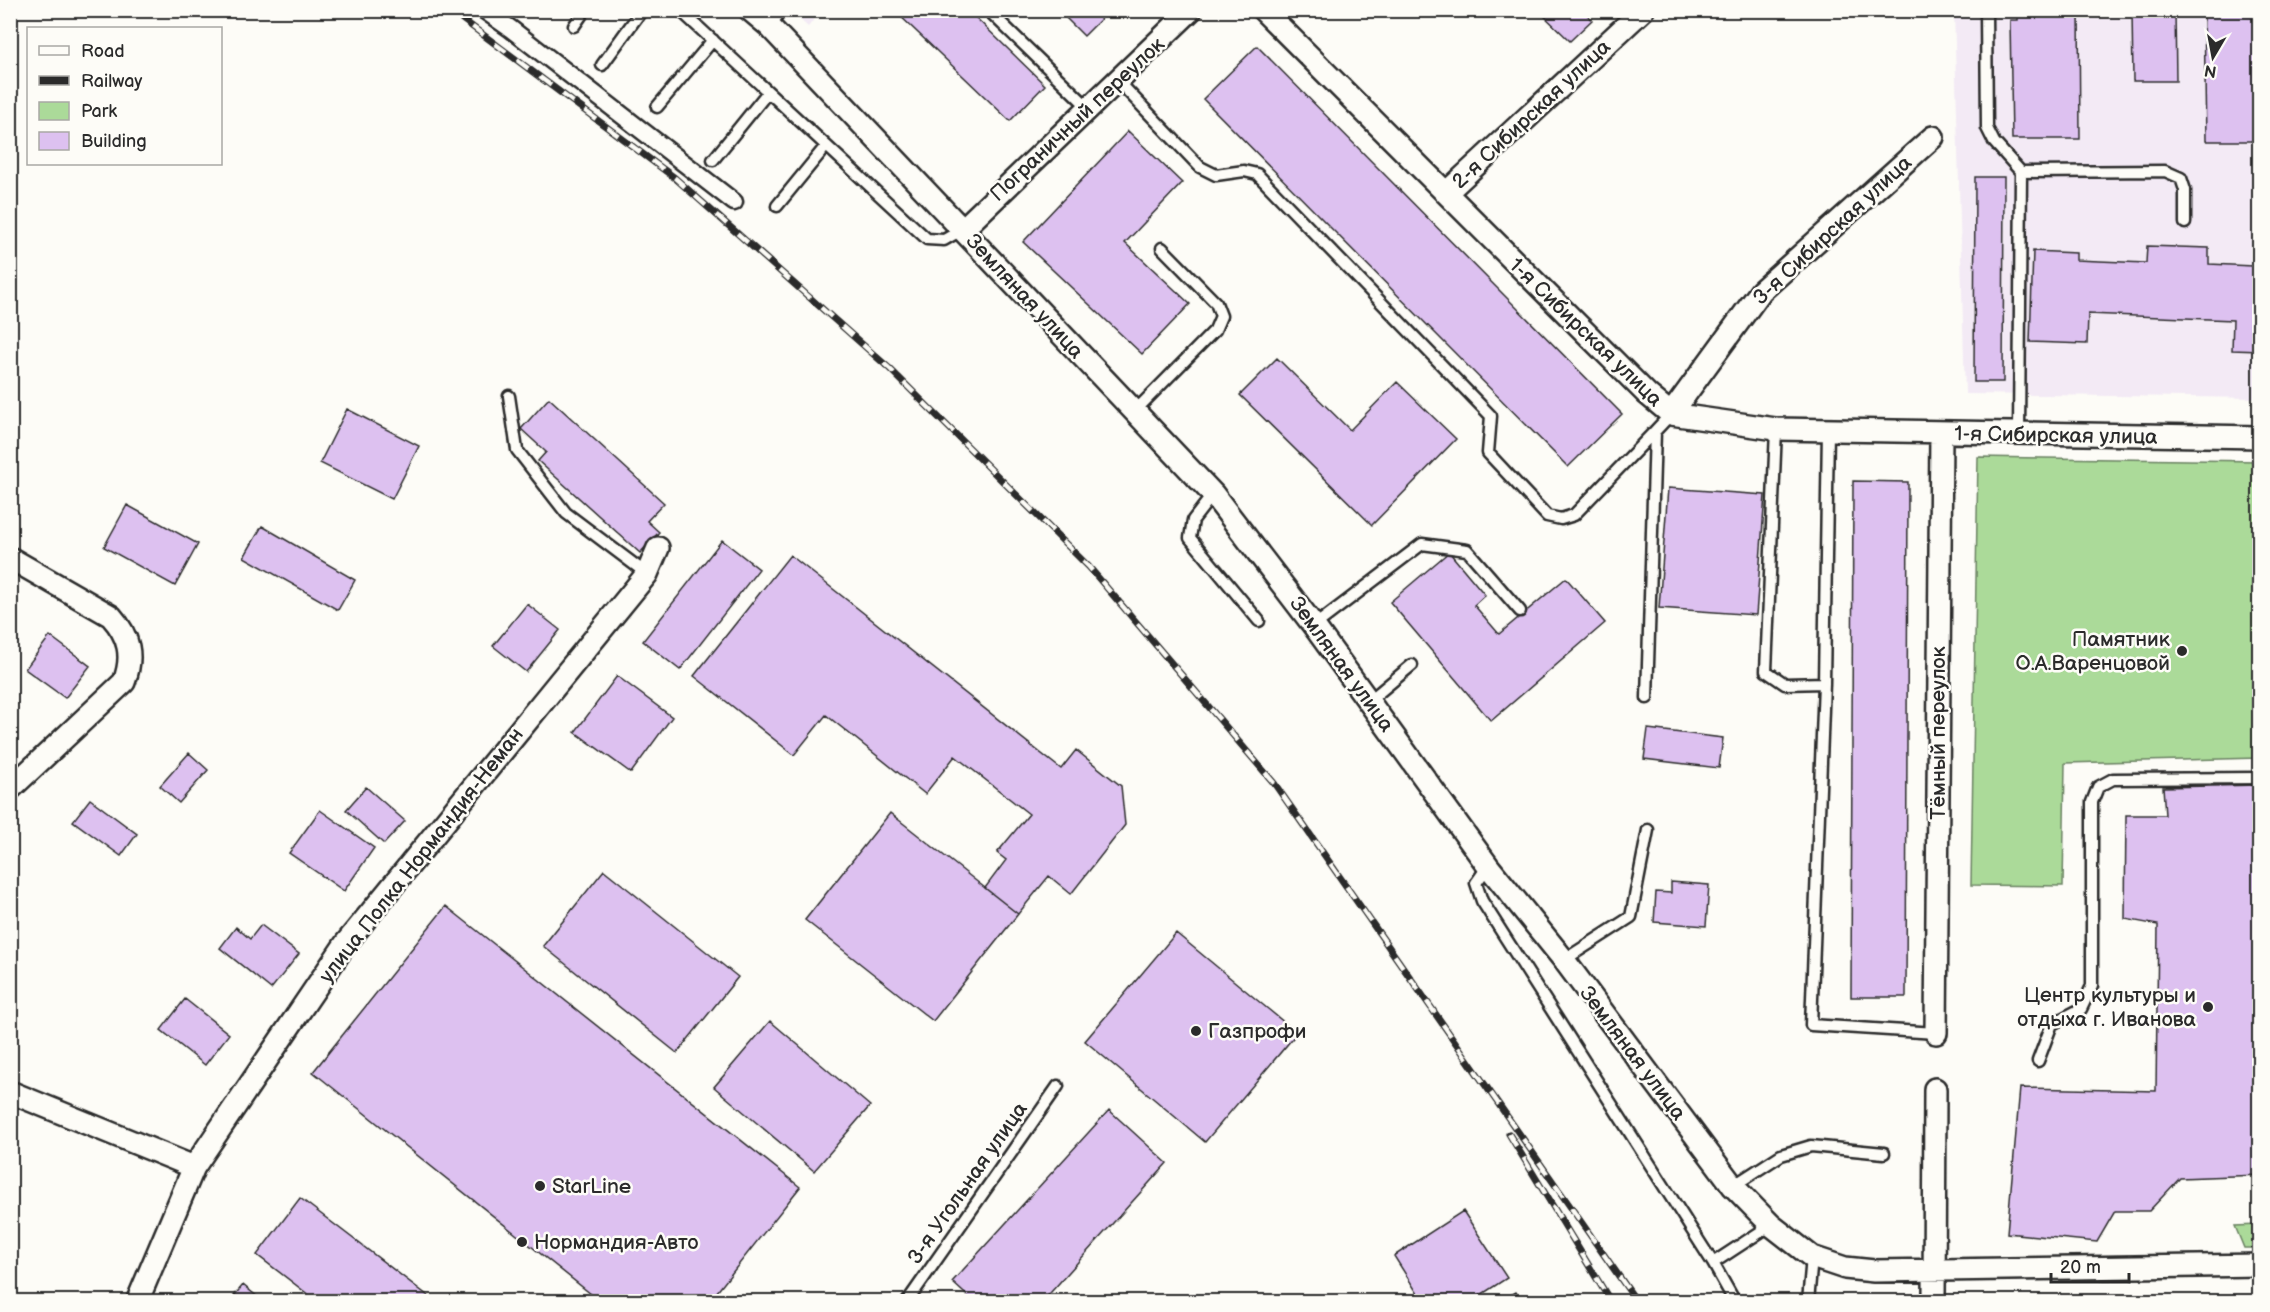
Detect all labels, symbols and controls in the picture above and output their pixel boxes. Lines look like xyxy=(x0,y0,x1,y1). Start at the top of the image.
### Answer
legend xyxy=(27,27,222,165)
north arrow xyxy=(2183,27,2243,87)
street label: Пограничный переулок xyxy=(985,32,1170,207)
street label: 2-я Сибирская улица xyxy=(1447,34,1616,194)
text: Road xyxy=(81,41,125,62)
text: N xyxy=(2203,60,2218,81)
text: Railway xyxy=(81,71,143,92)
text: Park xyxy=(81,101,117,122)
text: Building xyxy=(81,131,147,152)
street label: 3-я Сибирская улица xyxy=(1748,150,1917,310)
street label: Земляная улица xyxy=(961,229,1089,364)
street label: 1-я Сибирская улица xyxy=(1504,253,1668,412)
street label: 1-я Сибирская улица xyxy=(1954,421,2158,450)
street label: Земляная улица xyxy=(1284,592,1399,737)
place label: Памятник О.А.Варенцовой xyxy=(2016,627,2170,676)
marker: Памятник О.А.Варенцовой xyxy=(2175,644,2189,658)
street label: Тёмный переулок xyxy=(1926,646,1951,820)
street label: улица Полка Нормандия-Неман xyxy=(314,723,529,988)
street label: Земляная улица xyxy=(1574,981,1691,1126)
place label: Центр культуры и отдыха г. Иванова xyxy=(2017,983,2197,1032)
marker: Центр культуры и отдыха г. Иванова xyxy=(2201,1000,2215,1014)
place label: Газпрофи xyxy=(1208,1019,1306,1044)
marker: Газпрофи xyxy=(1189,1024,1203,1038)
street label: 3-я Угольная улица xyxy=(902,1097,1033,1269)
place label: StarLine xyxy=(552,1174,631,1199)
marker: StarLine xyxy=(533,1179,547,1193)
place label: Нормандия-Авто xyxy=(534,1230,698,1255)
marker: Нормандия-Авто xyxy=(515,1235,529,1249)
scale bar xyxy=(2051,1246,2129,1284)
text: 20 m xyxy=(2060,1257,2101,1278)

